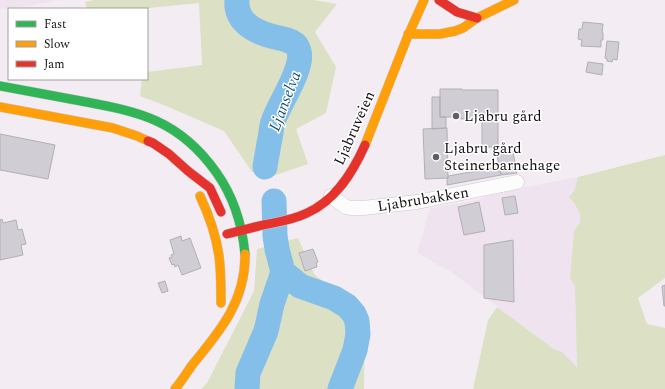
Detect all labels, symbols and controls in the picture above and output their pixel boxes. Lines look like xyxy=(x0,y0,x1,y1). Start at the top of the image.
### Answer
legend xyxy=(8,8,148,80)
text: Fast xyxy=(44,15,66,34)
text: Slow xyxy=(44,35,70,54)
text: Jam xyxy=(44,55,65,74)
water label: Ljanselva xyxy=(263,68,307,135)
street label: Ljabruveien xyxy=(328,87,381,169)
place label: Ljabru gård xyxy=(464,105,542,128)
marker: Ljabru gård xyxy=(451,111,461,121)
place label: Ljabru gård Steinerbarnehage xyxy=(444,137,560,177)
marker: Ljabru gård Steinerbarnehage xyxy=(431,152,441,162)
street label: Ljabrubakken xyxy=(376,181,471,218)

